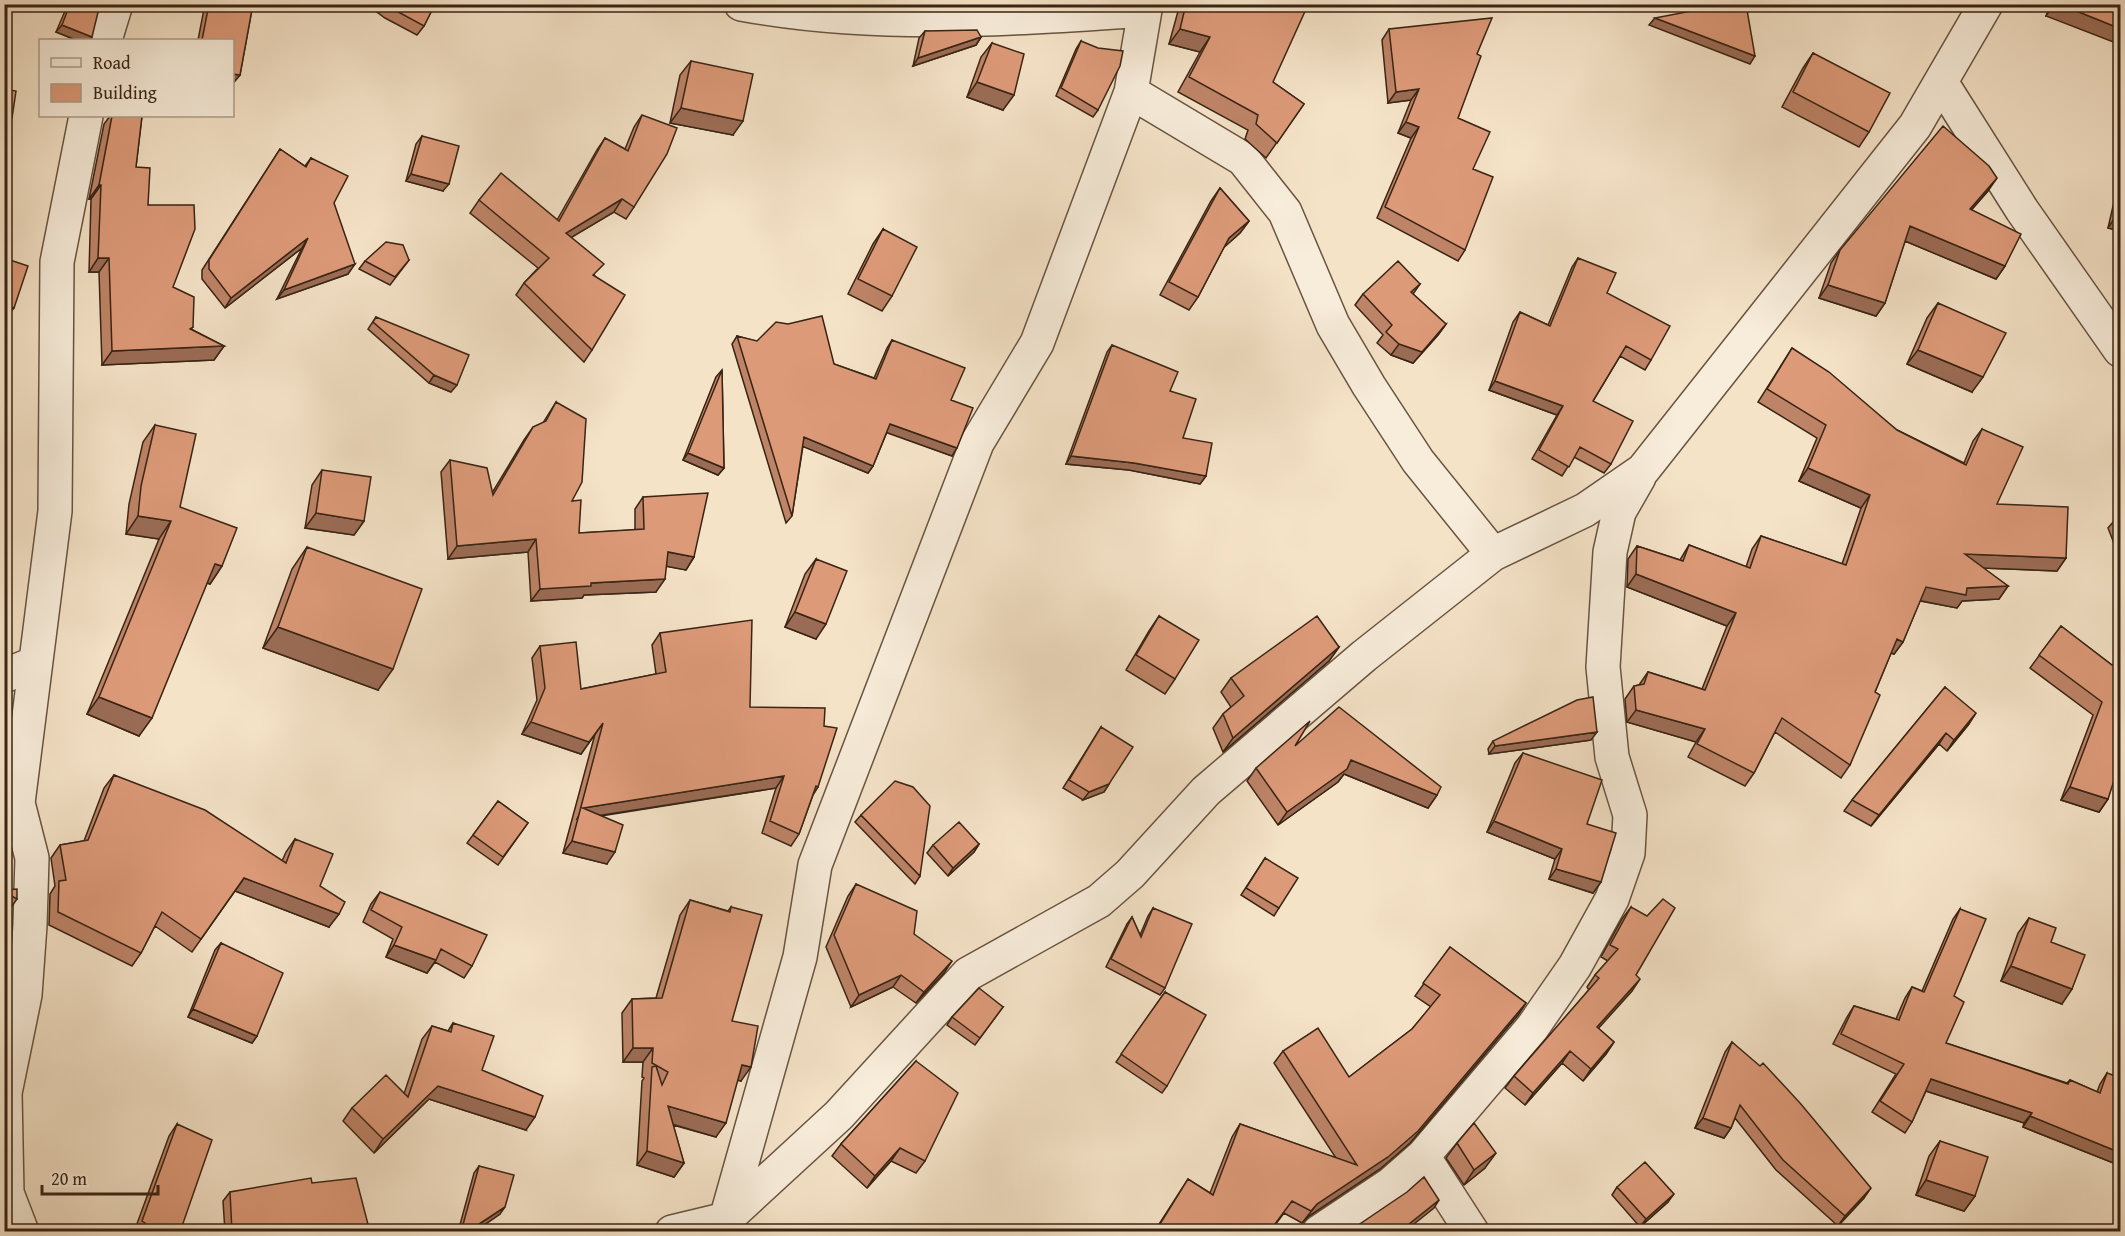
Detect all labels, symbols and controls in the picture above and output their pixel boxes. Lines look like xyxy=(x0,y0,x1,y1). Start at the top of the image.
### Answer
legend xyxy=(39,39,234,117)
text: Road xyxy=(93,49,131,76)
text: Building xyxy=(93,79,157,106)
scale bar xyxy=(42,1158,158,1196)
text: 20 m xyxy=(51,1165,87,1192)

